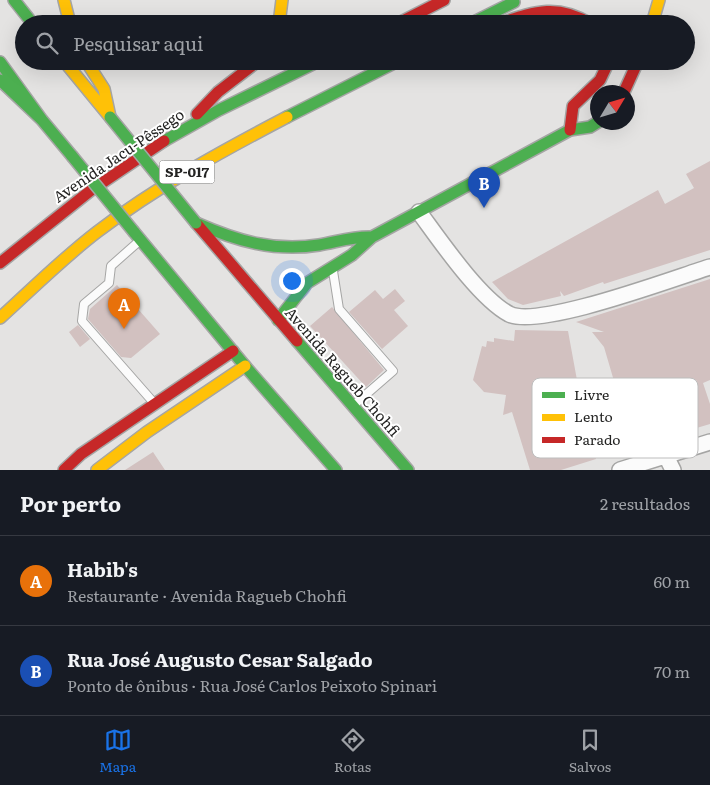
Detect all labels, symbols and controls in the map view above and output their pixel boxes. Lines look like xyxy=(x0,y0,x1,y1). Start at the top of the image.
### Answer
search box xyxy=(15,15,695,70)
icon: search xyxy=(33,29,61,57)
text: Pesquisar aqui xyxy=(73,29,203,57)
north arrow xyxy=(590,85,635,130)
street label: Avenida Jacu-Pêssego xyxy=(48,102,189,207)
road number: SP-017 xyxy=(160,160,214,183)
pin: B xyxy=(468,167,500,208)
your location xyxy=(279,268,305,294)
pin: A xyxy=(108,288,140,329)
street label: Avenida Ragueb Chohfi xyxy=(280,301,406,441)
legend xyxy=(532,378,698,458)
text: Livre xyxy=(574,384,609,404)
text: Lento xyxy=(574,406,613,426)
text: Parado xyxy=(574,429,621,449)
text: Por perto xyxy=(20,487,121,518)
text: 2 resultados xyxy=(600,491,690,515)
text: Habib's xyxy=(67,555,138,583)
text: A xyxy=(30,569,42,593)
text: 60 m xyxy=(653,569,690,593)
text: Restaurante · Avenida Ragueb Chohfi xyxy=(67,583,347,607)
text: Rua José Augusto Cesar Salgado xyxy=(67,645,373,673)
text: B xyxy=(30,659,42,683)
text: 70 m xyxy=(654,659,690,683)
text: Ponto de ônibus · Rua José Carlos Peixoto Spinari xyxy=(67,673,437,697)
tab: Mapa xyxy=(99,726,136,776)
tab: Rotas xyxy=(334,726,371,776)
tab: Salvos xyxy=(569,726,611,776)

